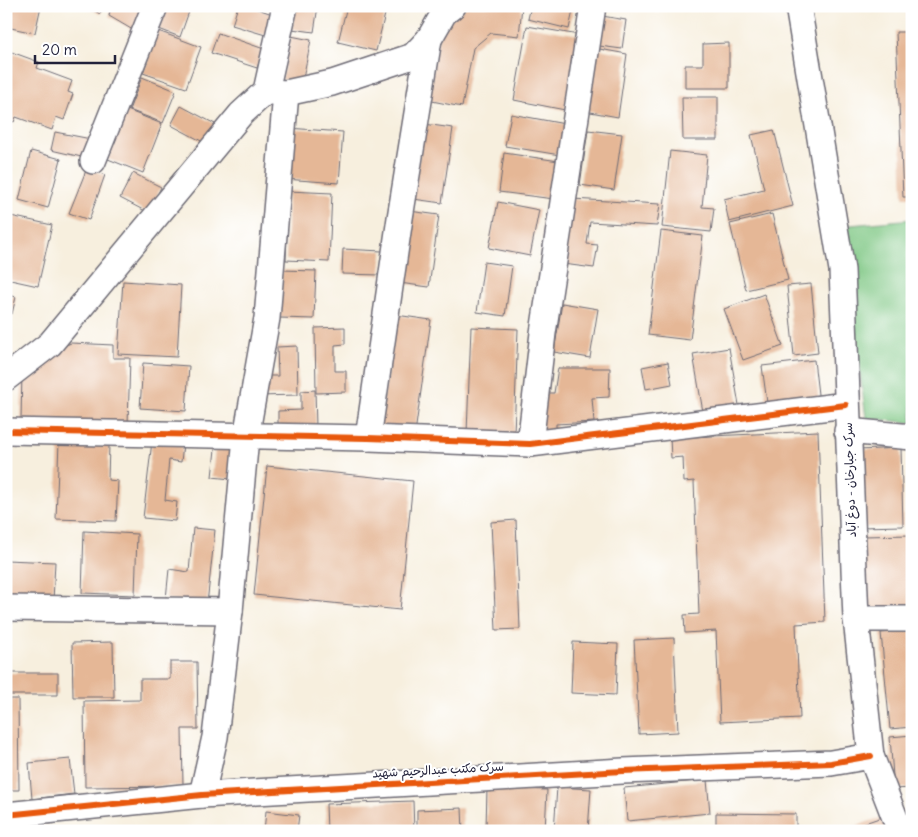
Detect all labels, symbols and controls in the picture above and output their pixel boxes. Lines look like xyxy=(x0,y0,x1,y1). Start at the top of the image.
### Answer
scale bar xyxy=(35,32,115,64)
text: 20 m xyxy=(42,40,77,59)
street label: سرک جبارخان - دوغ آباد xyxy=(840,422,861,538)
street label: سرک مکتب عبدالرحیم شهید xyxy=(372,759,504,782)

